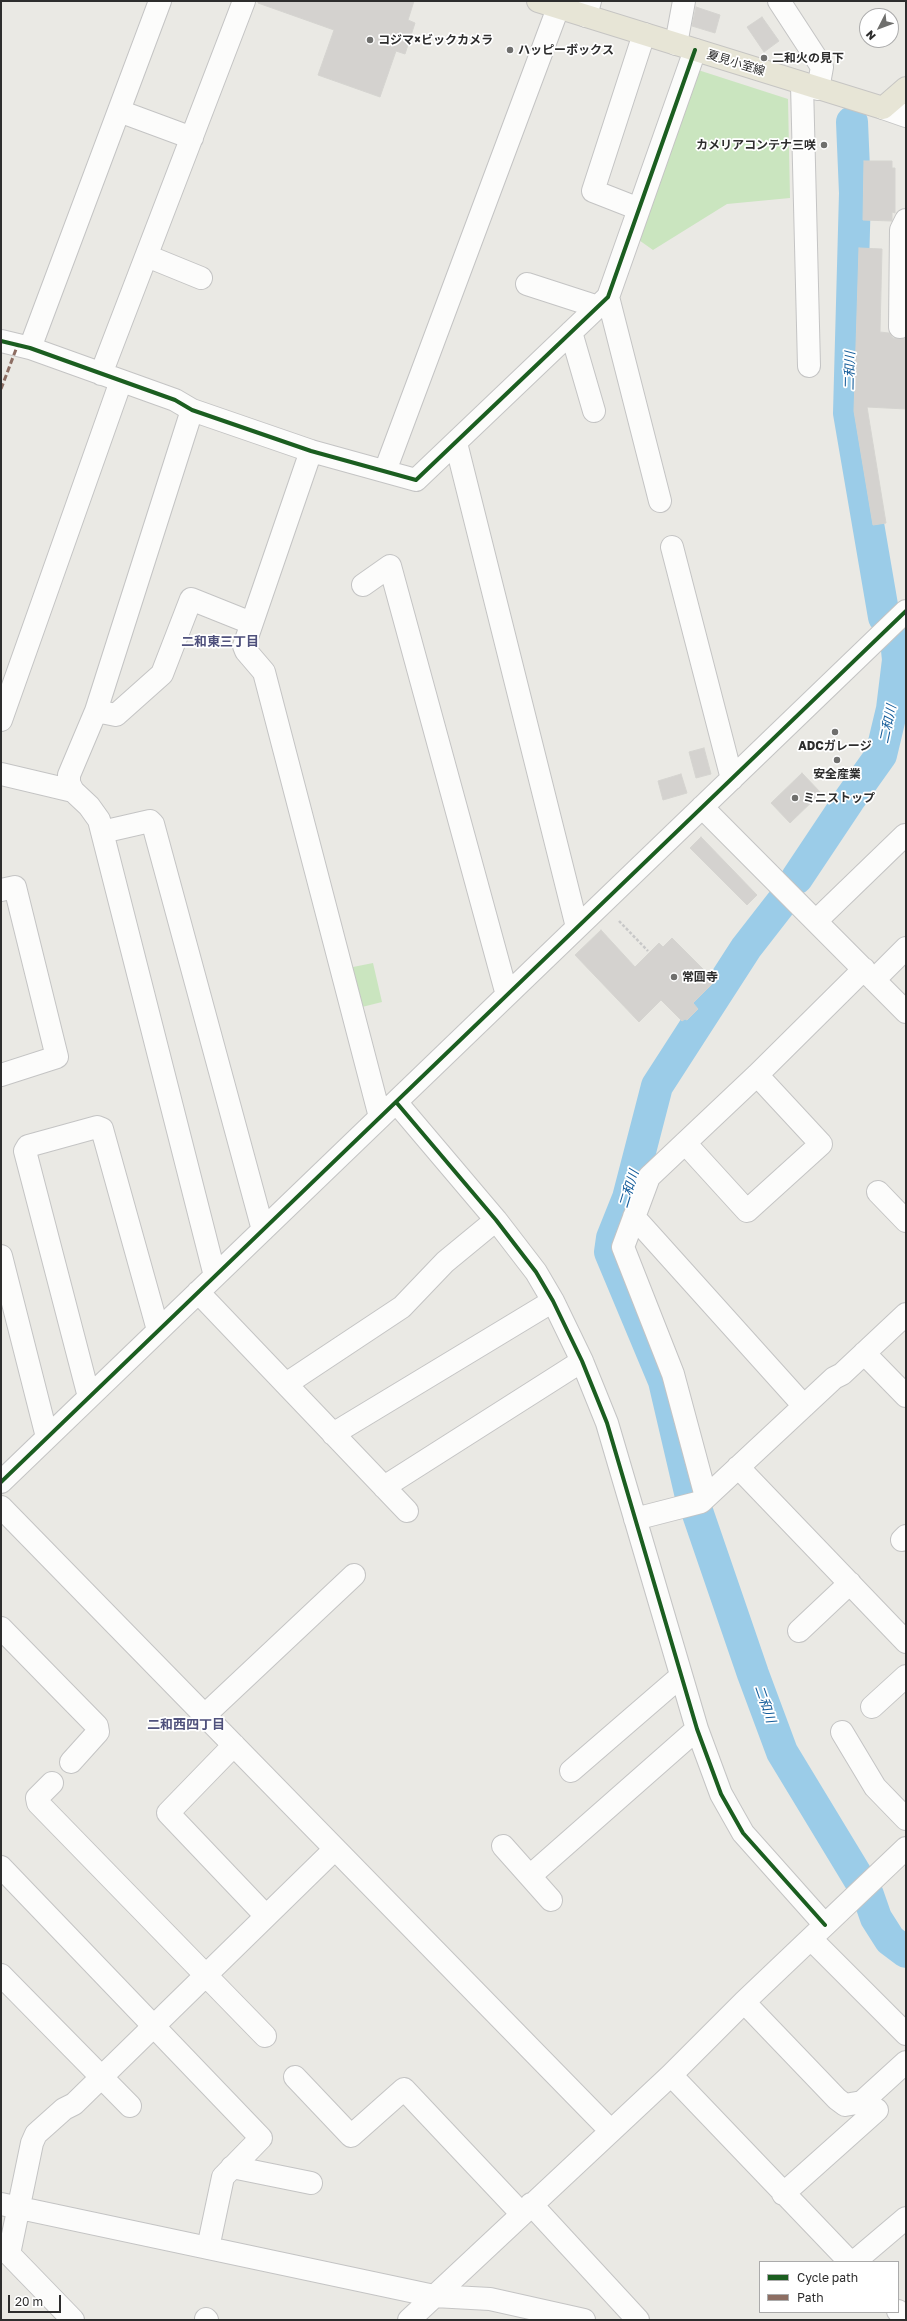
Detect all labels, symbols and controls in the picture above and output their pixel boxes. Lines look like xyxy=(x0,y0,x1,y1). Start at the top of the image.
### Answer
north arrow xyxy=(859,8,899,48)
text: N xyxy=(863,28,878,43)
place label: コジマ×ビックカメラ xyxy=(378,33,493,47)
marker: コジマ×ビックカメラ xyxy=(365,35,375,45)
place label: ハッピーボックス xyxy=(518,43,614,57)
marker: ハッピーボックス xyxy=(505,45,515,55)
street label: 夏見小室線 xyxy=(705,47,767,79)
place label: 二和火の見下 xyxy=(772,51,844,65)
marker: 二和火の見下 xyxy=(759,53,769,63)
place label: カメリアコンテナ三咲 xyxy=(696,138,816,152)
marker: カメリアコンテナ三咲 xyxy=(819,140,829,150)
water label: 二和川 xyxy=(842,351,858,391)
district label: 二和東三丁目 xyxy=(181,634,259,650)
water label: 二和川 xyxy=(876,703,900,745)
marker: ADCガレージ xyxy=(830,727,840,737)
place label: ADCガレージ xyxy=(798,739,872,753)
marker: 安全産業 xyxy=(832,755,842,765)
place label: 安全産業 xyxy=(813,767,861,781)
place label: ミニストップ xyxy=(803,791,875,805)
marker: ミニストップ xyxy=(790,793,800,803)
place label: 常圓寺 xyxy=(682,970,718,984)
marker: 常圓寺 xyxy=(669,972,679,982)
water label: 二和川 xyxy=(616,1168,642,1210)
water label: 二和川 xyxy=(751,1683,779,1725)
district label: 二和西四丁目 xyxy=(147,1717,225,1733)
legend xyxy=(759,2261,899,2313)
text: Cycle path xyxy=(797,2270,858,2285)
scale bar xyxy=(10,2287,63,2313)
text: Path xyxy=(797,2290,824,2305)
text: 20 m xyxy=(15,2294,43,2309)

